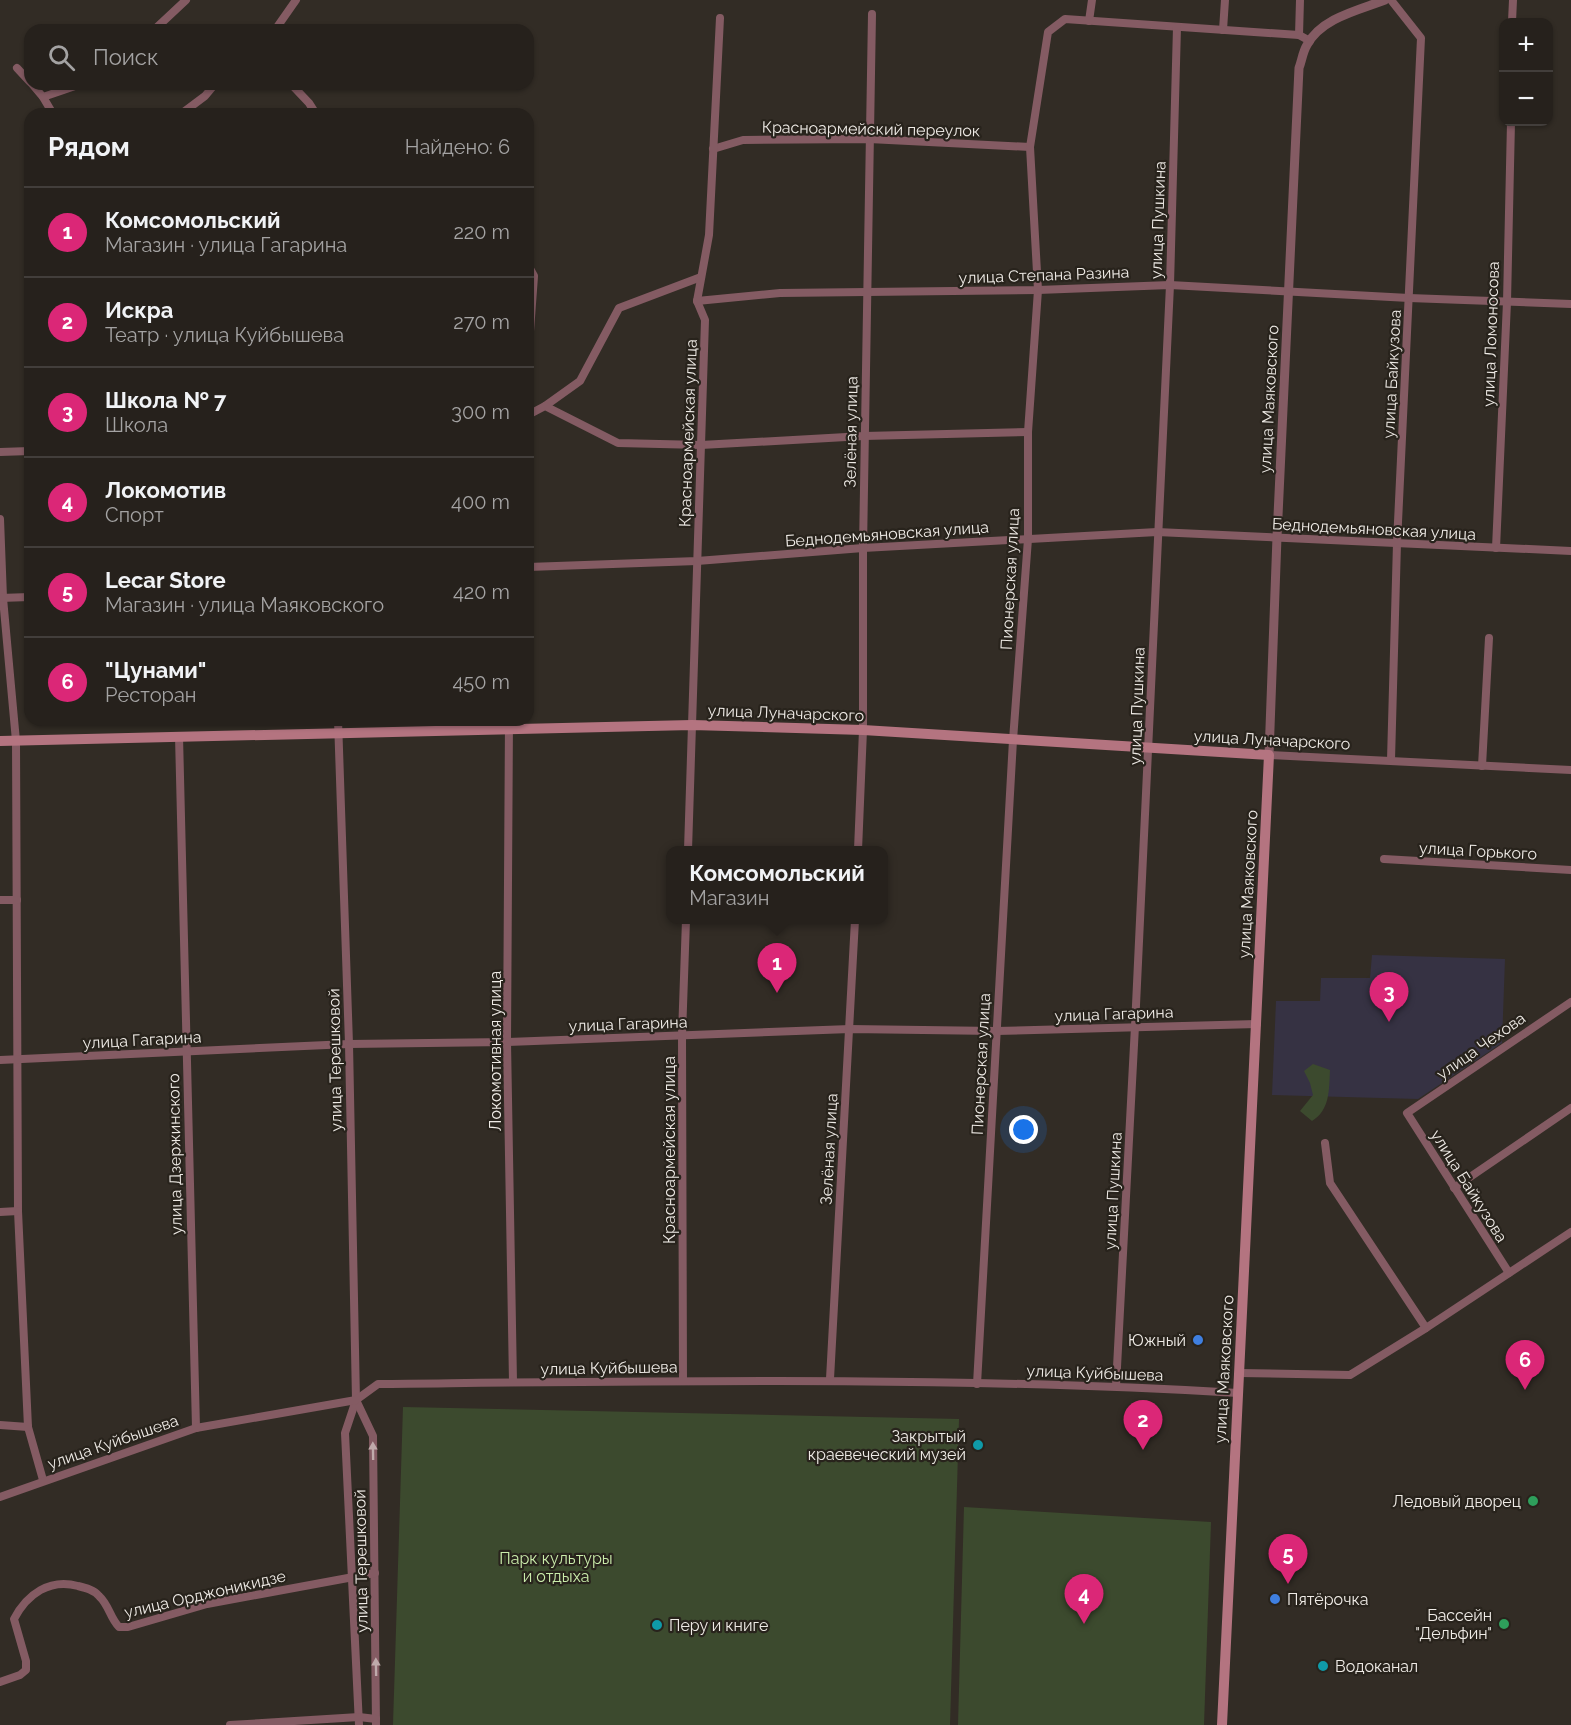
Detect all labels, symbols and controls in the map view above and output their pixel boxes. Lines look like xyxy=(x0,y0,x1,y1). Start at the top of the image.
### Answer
map controls xyxy=(1499,18,1553,126)
button: + xyxy=(1499,18,1553,72)
search box xyxy=(24,24,534,90)
icon: search xyxy=(45,41,78,74)
text: Поиск xyxy=(93,44,158,70)
button: − xyxy=(1499,72,1553,126)
street label: Красноармейский переулок xyxy=(762,118,980,140)
text: Рядом xyxy=(48,132,130,162)
text: Найдено: 6 xyxy=(405,135,510,159)
street label: улица Пушкина xyxy=(1146,161,1170,279)
text: Комсомольский xyxy=(105,207,281,233)
text: 1 xyxy=(63,220,72,244)
text: 220 m xyxy=(453,220,510,244)
text: Магазин · улица Гагарина xyxy=(105,233,347,257)
street label: улица Ломоносова xyxy=(1479,261,1503,407)
street label: улица Степана Разина xyxy=(958,263,1130,287)
text: Искра xyxy=(105,297,173,323)
street label: улица Байкузова xyxy=(1379,309,1405,439)
text: 2 xyxy=(62,310,73,334)
text: 270 m xyxy=(453,310,510,334)
text: Театр · улица Куйбышева xyxy=(105,323,344,347)
street label: улица Маяковского xyxy=(1256,324,1282,474)
street label: Красноармейская улица xyxy=(675,339,701,527)
street label: Зелёная улица xyxy=(841,376,861,488)
text: Школа № 7 xyxy=(105,387,226,413)
text: 3 xyxy=(62,400,73,424)
text: 300 m xyxy=(451,400,510,424)
text: Школа xyxy=(105,413,168,437)
text: Локомотив xyxy=(105,477,226,503)
text: 4 xyxy=(62,490,73,514)
text: 400 m xyxy=(451,490,510,514)
text: Спорт xyxy=(105,503,164,527)
street label: Пионерская улица xyxy=(997,508,1023,650)
street label: Беднодемьяновская улица xyxy=(1271,514,1477,544)
street label: Беднодемьяновская улица xyxy=(784,517,990,551)
text: Lecar Store xyxy=(105,567,226,593)
text: 5 xyxy=(62,580,73,604)
text: 420 m xyxy=(453,580,510,604)
text: Магазин · улица Маяковского xyxy=(105,593,384,617)
street label: улица Пушкина xyxy=(1125,647,1149,765)
text: "Цунами" xyxy=(105,657,206,683)
text: 6 xyxy=(61,670,74,694)
text: 450 m xyxy=(452,670,510,694)
text: Ресторан xyxy=(105,683,197,707)
street label: улица Луначарского xyxy=(707,701,865,725)
street label: улица Луначарского xyxy=(1193,726,1351,754)
street label: улица Маяковского xyxy=(1235,809,1261,959)
street label: улица Горького xyxy=(1418,838,1538,864)
popup xyxy=(666,846,888,924)
text: Комсомольский xyxy=(689,860,865,886)
text: Магазин xyxy=(689,886,769,910)
pin: 1 xyxy=(758,944,796,993)
street label: Локомотивная улица xyxy=(486,971,505,1131)
pin: 3 xyxy=(1370,972,1408,1022)
street label: улица Терешковой xyxy=(324,988,346,1132)
street label: Пионерская улица xyxy=(968,993,994,1135)
street label: улица Гагарина xyxy=(1054,1002,1174,1026)
street label: улица Чехова xyxy=(1433,1008,1529,1084)
street label: улица Гагарина xyxy=(568,1012,688,1036)
street label: улица Гагарина xyxy=(82,1027,202,1053)
street label: Красноармейская улица xyxy=(660,1056,679,1244)
street label: улица Дзержинского xyxy=(164,1073,186,1235)
street label: Зелёная улица xyxy=(817,1093,841,1205)
your location xyxy=(1009,1115,1038,1144)
street label: улица Байкузова xyxy=(1427,1126,1511,1246)
street label: улица Пушкина xyxy=(1100,1132,1126,1250)
street label: улица Маяковского xyxy=(1211,1294,1237,1444)
place label: Южный xyxy=(1128,1331,1186,1350)
marker: Южный xyxy=(1191,1333,1205,1347)
pin: 6 xyxy=(1506,1340,1544,1390)
street label: улица Куйбышева xyxy=(540,1357,678,1379)
street label: улица Куйбышева xyxy=(1026,1361,1164,1385)
pin: 2 xyxy=(1124,1400,1162,1450)
street label: улица Куйбышева xyxy=(45,1411,181,1473)
place label: Закрытый краевеческий музей xyxy=(808,1427,966,1464)
marker: Закрытый краевеческий музей xyxy=(971,1438,985,1452)
one-way arrow xyxy=(368,1441,378,1460)
street label: улица Терешковой xyxy=(350,1489,372,1633)
place label: Ледовый дворец xyxy=(1392,1492,1521,1511)
marker: Ледовый дворец xyxy=(1526,1494,1540,1508)
pin: 5 xyxy=(1268,1534,1308,1584)
park label: Парк культуры и отдыха xyxy=(499,1549,613,1586)
street label: улица Орджоникидзе xyxy=(122,1566,288,1622)
pin: 4 xyxy=(1064,1574,1104,1624)
place label: Пятёрочка xyxy=(1287,1590,1368,1609)
marker: Пятёрочка xyxy=(1268,1592,1282,1606)
place label: Бассейн "Дельфин" xyxy=(1415,1606,1492,1643)
place label: Перу и книге xyxy=(669,1616,768,1635)
marker: Бассейн "Дельфин" xyxy=(1497,1617,1511,1631)
marker: Перу и книге xyxy=(650,1618,664,1632)
one-way arrow xyxy=(371,1657,381,1676)
place label: Водоканал xyxy=(1335,1657,1418,1676)
marker: Водоканал xyxy=(1316,1659,1330,1673)

